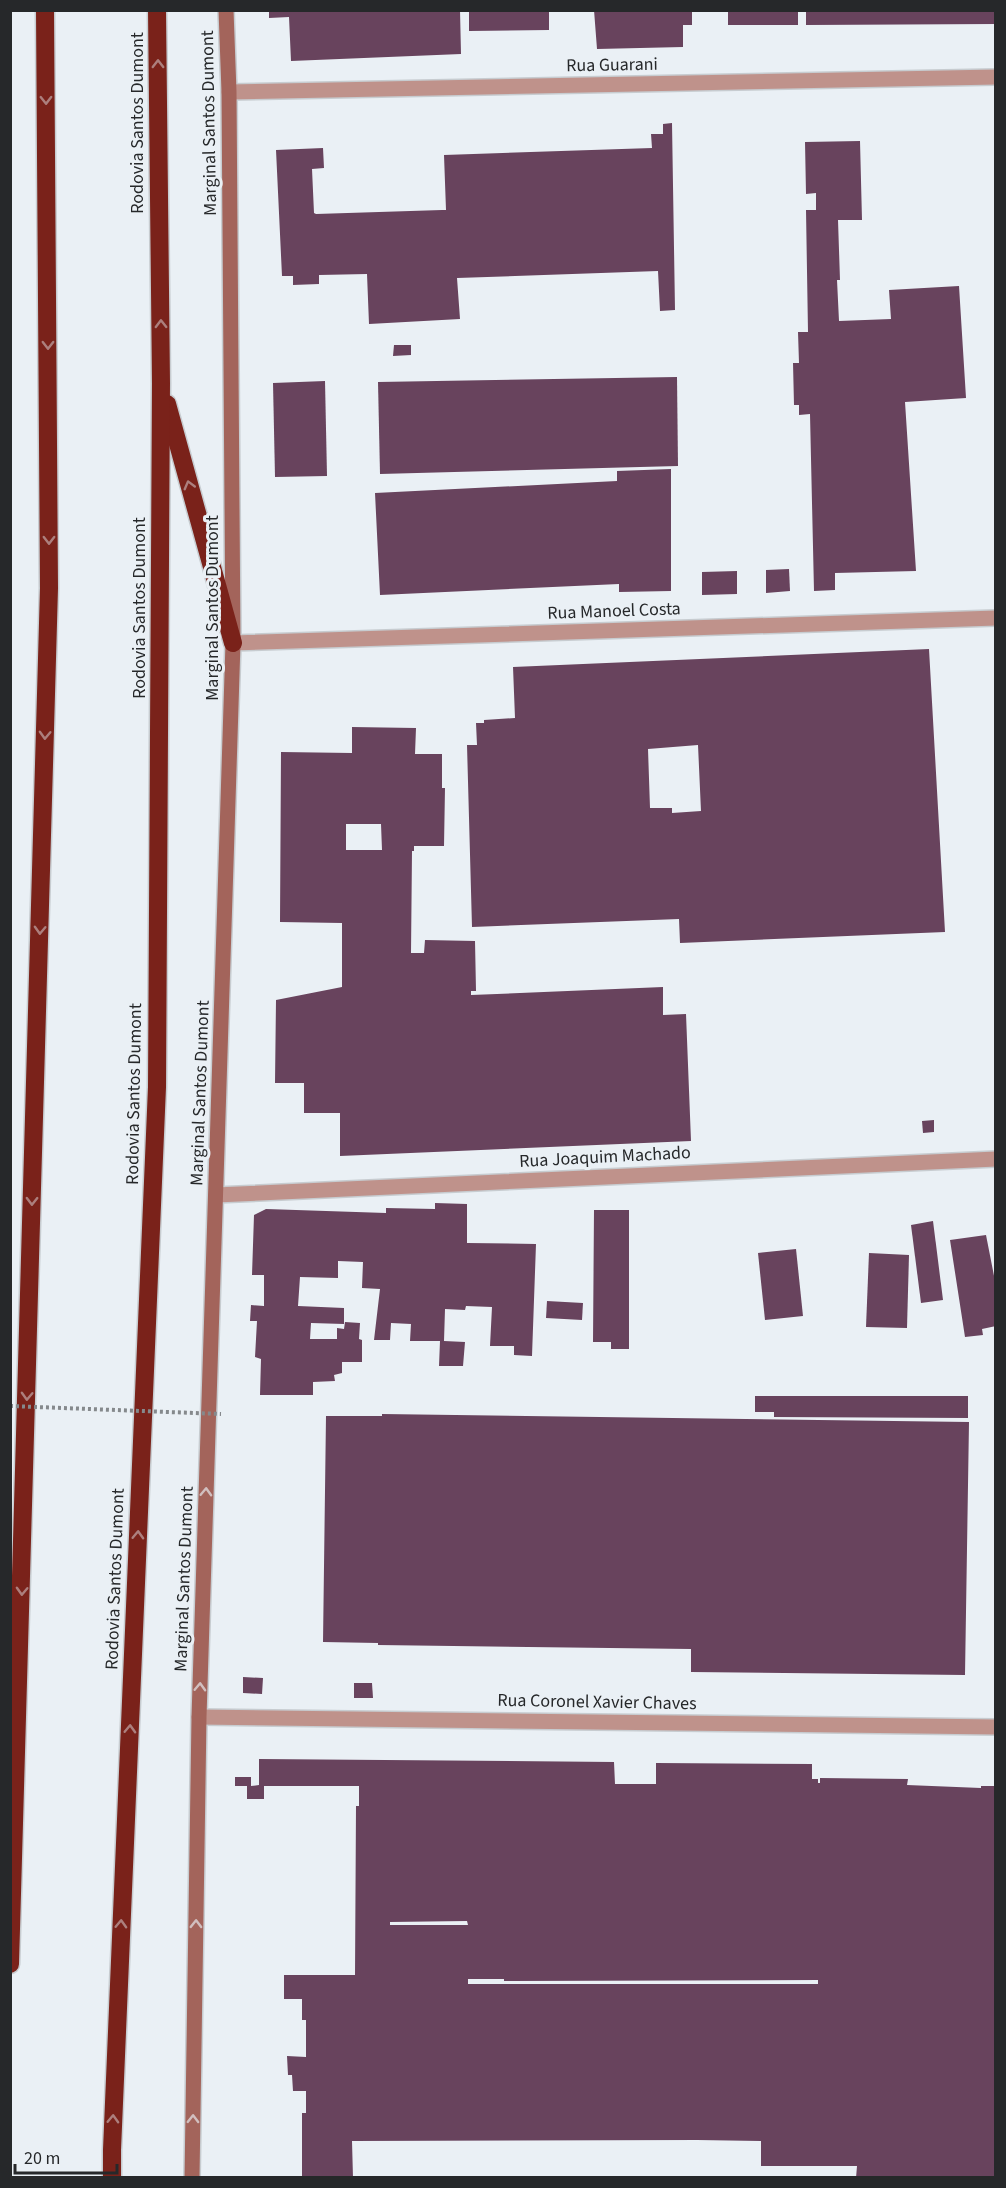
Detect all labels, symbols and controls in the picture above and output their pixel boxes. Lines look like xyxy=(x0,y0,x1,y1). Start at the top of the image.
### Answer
street label: Marginal Santos Dumont xyxy=(195,30,223,216)
street label: Rodovia Santos Dumont xyxy=(125,32,150,214)
street label: Rua Guarani xyxy=(566,52,658,78)
one-way arrow xyxy=(152,59,164,68)
one-way arrow xyxy=(40,95,52,104)
one-way arrow xyxy=(154,320,167,329)
one-way arrow xyxy=(42,340,55,349)
one-way arrow xyxy=(184,480,197,490)
street label: Marginal Santos Dumont xyxy=(200,515,225,701)
street label: Rodovia Santos Dumont xyxy=(127,517,152,699)
one-way arrow xyxy=(43,535,55,544)
street label: Rua Manoel Costa xyxy=(547,596,681,626)
one-way arrow xyxy=(39,730,51,739)
one-way arrow xyxy=(33,925,46,934)
street label: Marginal Santos Dumont xyxy=(184,1000,216,1186)
street label: Rodovia Santos Dumont xyxy=(120,1003,148,1185)
street label: Rua Joaquim Machado xyxy=(519,1140,691,1174)
one-way arrow xyxy=(26,1197,39,1206)
one-way arrow xyxy=(21,1392,33,1401)
street label: Marginal Santos Dumont xyxy=(168,1486,200,1672)
street label: Rodovia Santos Dumont xyxy=(99,1488,131,1670)
one-way arrow xyxy=(200,1488,213,1497)
one-way arrow xyxy=(132,1530,145,1539)
one-way arrow xyxy=(15,1586,28,1595)
one-way arrow xyxy=(193,1683,206,1692)
street label: Rua Coronel Xavier Chaves xyxy=(497,1688,697,1716)
one-way arrow xyxy=(123,1725,136,1734)
one-way arrow xyxy=(115,1920,128,1929)
one-way arrow xyxy=(190,1920,202,1929)
one-way arrow xyxy=(107,2115,119,2124)
one-way arrow xyxy=(187,2115,199,2124)
scale bar xyxy=(15,2137,117,2175)
text: 20 m xyxy=(24,2146,60,2171)

